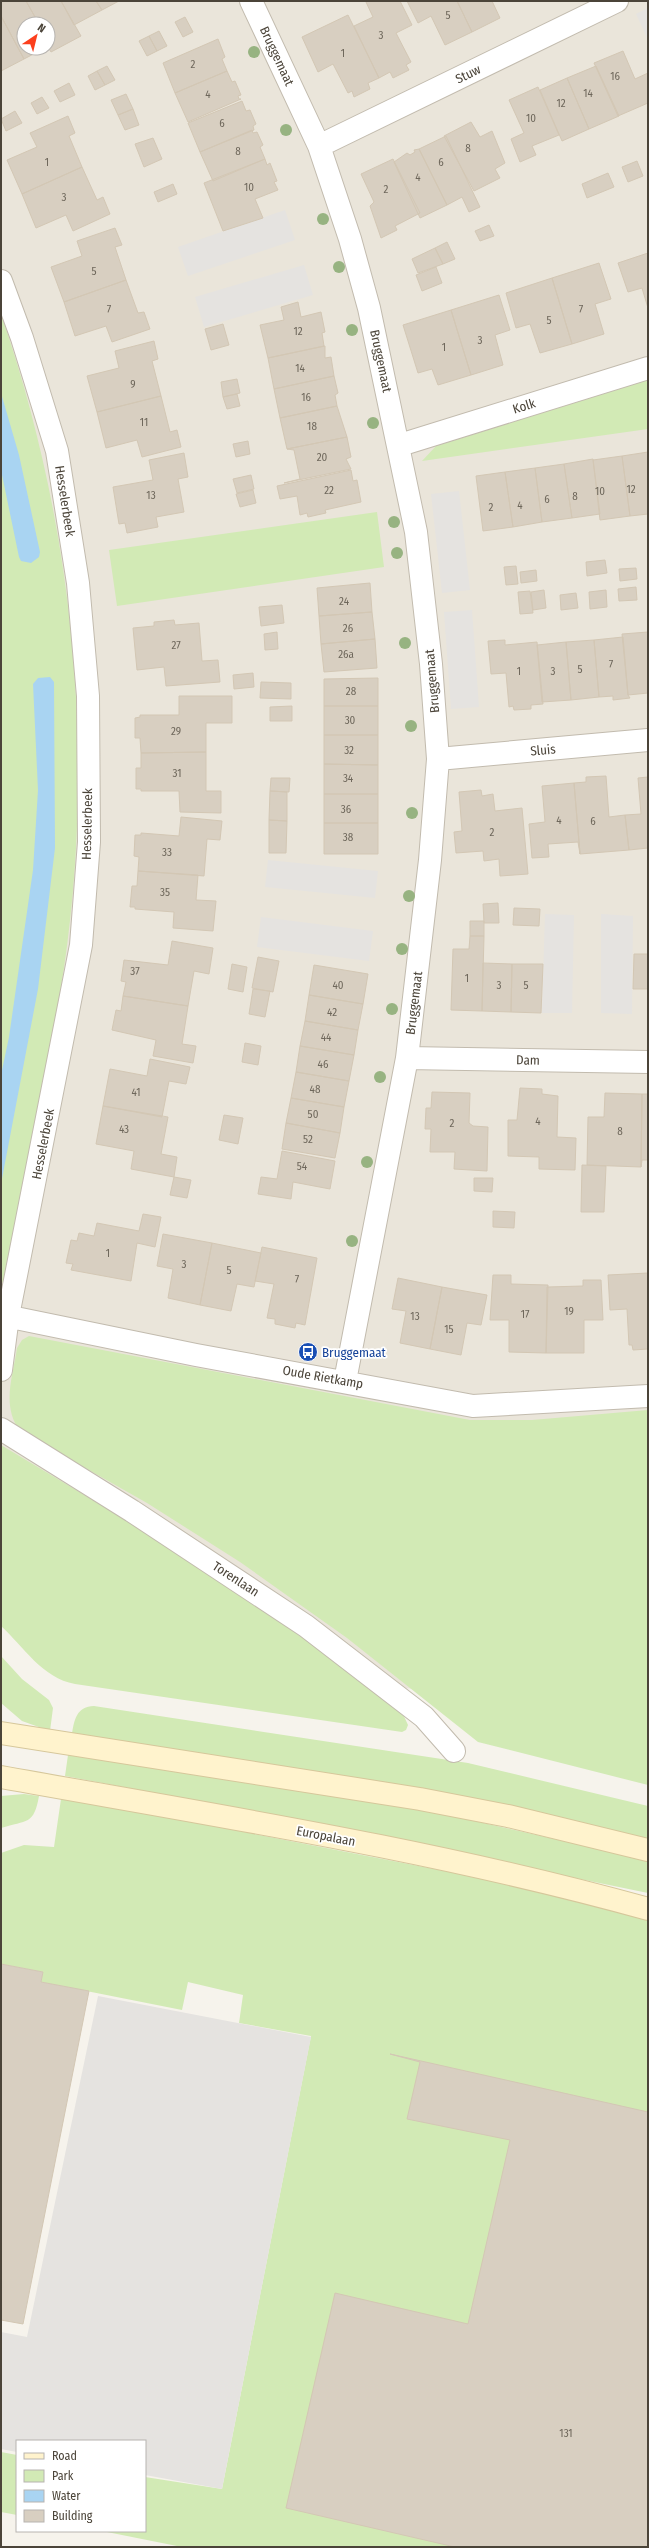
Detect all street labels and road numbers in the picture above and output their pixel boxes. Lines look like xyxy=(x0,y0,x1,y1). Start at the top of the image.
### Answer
street label: Bruggemaat xyxy=(257,24,298,89)
street label: Stuw xyxy=(453,61,483,86)
street label: Bruggemaat xyxy=(367,328,395,394)
street label: Kolk xyxy=(511,395,538,417)
street label: Hesselerbeek xyxy=(52,464,78,539)
street label: Bruggemaat xyxy=(422,648,442,713)
street label: Sluis xyxy=(530,741,557,759)
street label: Hesselerbeek xyxy=(79,787,95,860)
street label: Bruggemaat xyxy=(403,970,425,1036)
street label: Dam xyxy=(516,1052,540,1068)
street label: Hesselerbeek xyxy=(29,1106,57,1181)
street label: Oude Rietkamp xyxy=(282,1363,365,1391)
street label: Torenlaan xyxy=(210,1558,262,1600)
street label: Europalaan xyxy=(295,1823,357,1849)

